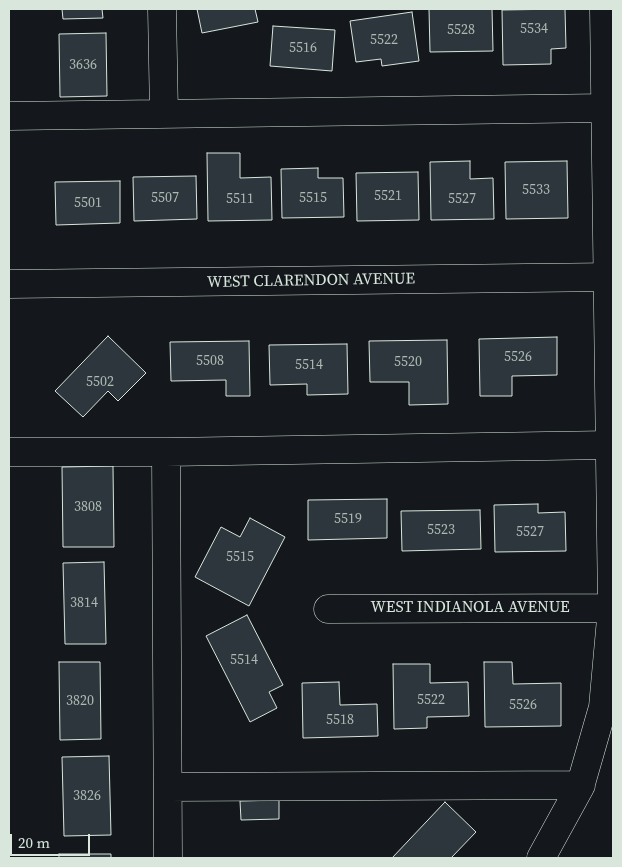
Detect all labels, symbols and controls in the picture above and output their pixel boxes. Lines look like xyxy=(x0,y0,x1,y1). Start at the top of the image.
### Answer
house number: 5534 xyxy=(520,21,548,37)
house number: 5528 xyxy=(447,22,475,38)
house number: 5522 xyxy=(370,32,398,48)
house number: 5516 xyxy=(289,40,317,56)
house number: 3636 xyxy=(69,57,97,73)
house number: 5533 xyxy=(522,182,550,198)
house number: 5521 xyxy=(374,188,402,204)
house number: 5507 xyxy=(151,190,179,206)
house number: 5515 xyxy=(299,190,327,206)
house number: 5511 xyxy=(226,191,254,207)
house number: 5527 xyxy=(448,191,476,207)
house number: 5501 xyxy=(74,195,102,211)
street label: WEST CLARENDON AVENUE xyxy=(207,270,415,292)
house number: 5526 xyxy=(504,349,532,365)
house number: 5508 xyxy=(196,353,224,369)
house number: 5520 xyxy=(394,354,422,370)
house number: 5514 xyxy=(295,357,323,373)
house number: 5502 xyxy=(86,374,114,390)
house number: 3808 xyxy=(74,499,102,515)
house number: 5519 xyxy=(334,511,362,527)
house number: 5523 xyxy=(427,522,455,538)
house number: 5527 xyxy=(516,524,544,540)
house number: 5515 xyxy=(226,549,254,565)
house number: 3814 xyxy=(70,595,98,611)
street label: WEST INDIANOLA AVENUE xyxy=(370,598,570,618)
house number: 5514 xyxy=(230,652,258,668)
house number: 5522 xyxy=(417,692,445,708)
house number: 3820 xyxy=(66,693,94,709)
house number: 5526 xyxy=(509,697,537,713)
house number: 5518 xyxy=(326,712,354,728)
house number: 3826 xyxy=(73,788,101,804)
scale bar xyxy=(12,824,92,856)
text: 20 m xyxy=(18,832,50,853)

